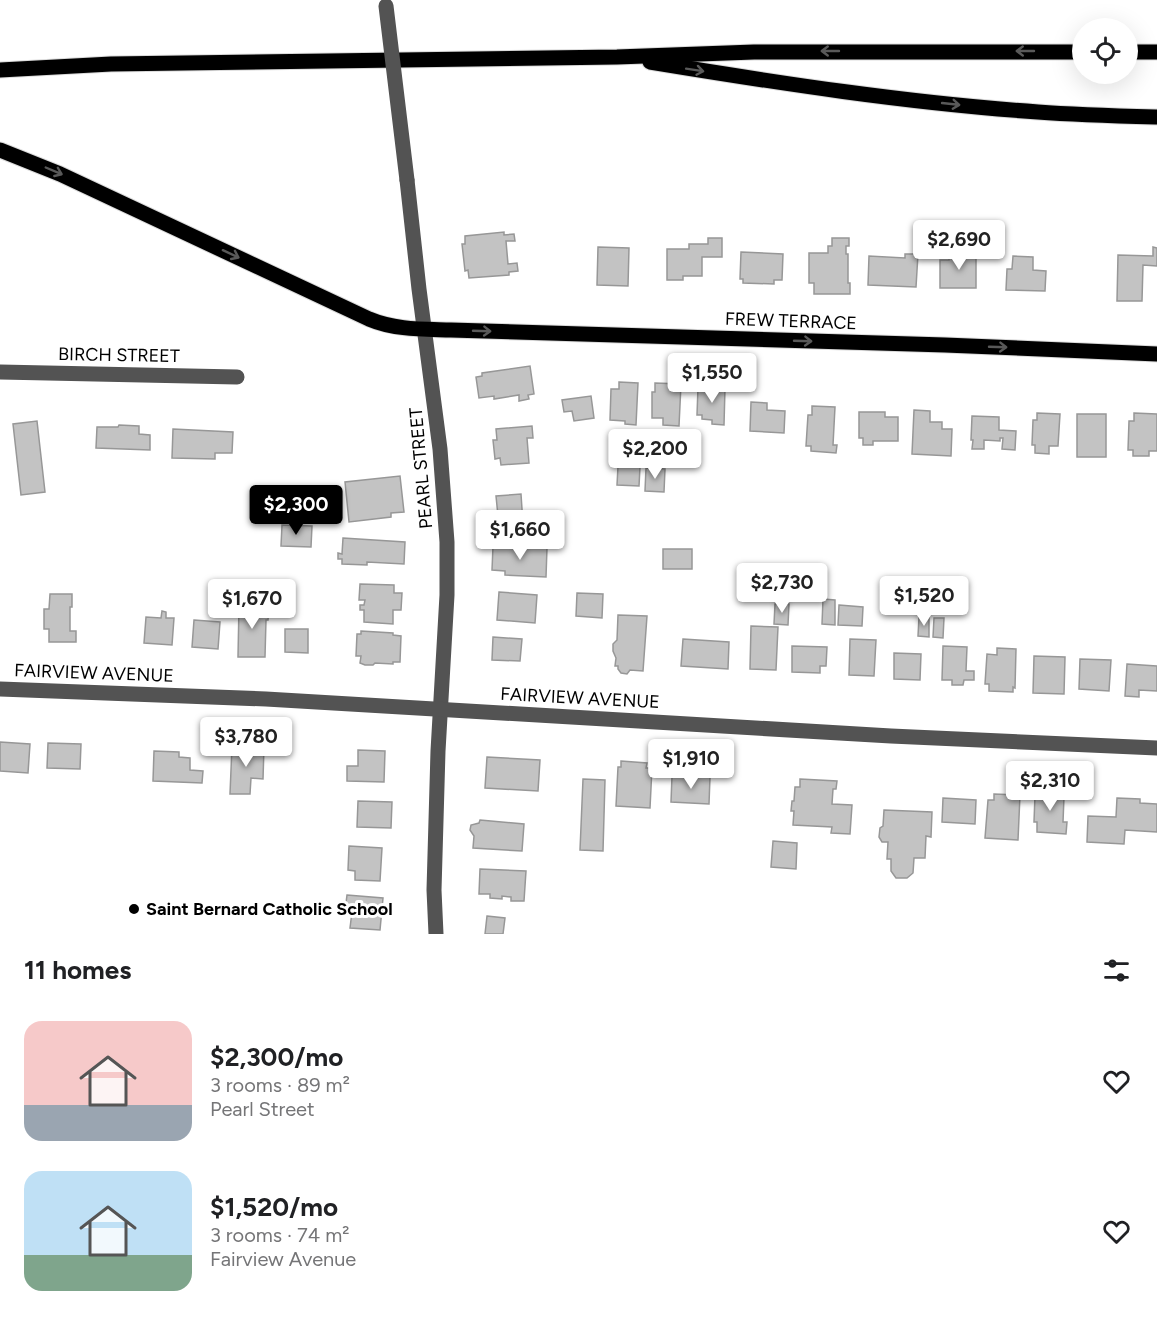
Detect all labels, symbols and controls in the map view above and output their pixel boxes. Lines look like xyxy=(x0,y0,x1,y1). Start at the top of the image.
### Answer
map controls xyxy=(1072,18,1138,84)
button: locate xyxy=(1072,18,1138,84)
one-way arrow xyxy=(820,45,840,57)
one-way arrow xyxy=(1015,45,1035,57)
one-way arrow xyxy=(685,64,705,75)
one-way arrow xyxy=(940,99,960,110)
one-way arrow xyxy=(45,166,63,178)
pin: $2,690 xyxy=(910,220,1008,271)
text: $2,690 xyxy=(927,227,991,251)
one-way arrow xyxy=(221,249,239,261)
street label: FREW TERRACE xyxy=(725,308,857,334)
one-way arrow xyxy=(472,325,492,337)
one-way arrow xyxy=(793,335,813,346)
one-way arrow xyxy=(988,342,1008,353)
street label: BIRCH STREET xyxy=(58,343,180,367)
pin: $1,550 xyxy=(663,353,761,404)
text: $1,550 xyxy=(682,360,742,384)
street label: PEARL STREET xyxy=(405,406,437,530)
pin: $2,200 xyxy=(606,429,704,480)
text: $2,200 xyxy=(622,436,688,460)
pin: $2,300 xyxy=(247,485,345,536)
text: $2,300 xyxy=(264,492,328,516)
pin: $1,660 xyxy=(471,510,569,561)
text: $1,660 xyxy=(490,517,550,541)
pin: $2,730 xyxy=(733,563,831,614)
text: $2,730 xyxy=(751,570,814,594)
pin: $1,520 xyxy=(875,576,973,627)
pin: $1,670 xyxy=(203,579,301,630)
text: $1,520 xyxy=(894,583,954,607)
text: $1,670 xyxy=(222,586,282,610)
street label: FAIRVIEW AVENUE xyxy=(14,659,174,687)
street label: FAIRVIEW AVENUE xyxy=(500,683,660,713)
pin: $3,780 xyxy=(197,717,295,768)
text: $3,780 xyxy=(214,724,278,748)
pin: $1,910 xyxy=(642,739,740,790)
text: $1,910 xyxy=(662,746,720,770)
pin: $2,310 xyxy=(1001,761,1099,812)
text: $2,310 xyxy=(1020,768,1080,792)
place label: Saint Bernard Catholic School xyxy=(146,898,393,920)
marker: Saint Bernard Catholic School xyxy=(127,902,141,916)
text: 11 homes xyxy=(24,954,131,986)
icon: filters xyxy=(1100,954,1133,987)
text: $2,300/mo xyxy=(210,1041,343,1073)
icon: home xyxy=(72,1045,144,1117)
icon: heart xyxy=(1100,1065,1133,1098)
text: 3 rooms · 89 m² xyxy=(210,1073,350,1097)
text: Pearl Street xyxy=(210,1097,315,1121)
text: $1,520/mo xyxy=(210,1191,338,1223)
icon: home xyxy=(72,1195,144,1267)
icon: heart xyxy=(1100,1215,1133,1248)
text: 3 rooms · 74 m² xyxy=(210,1223,349,1247)
text: Fairview Avenue xyxy=(210,1247,356,1271)

